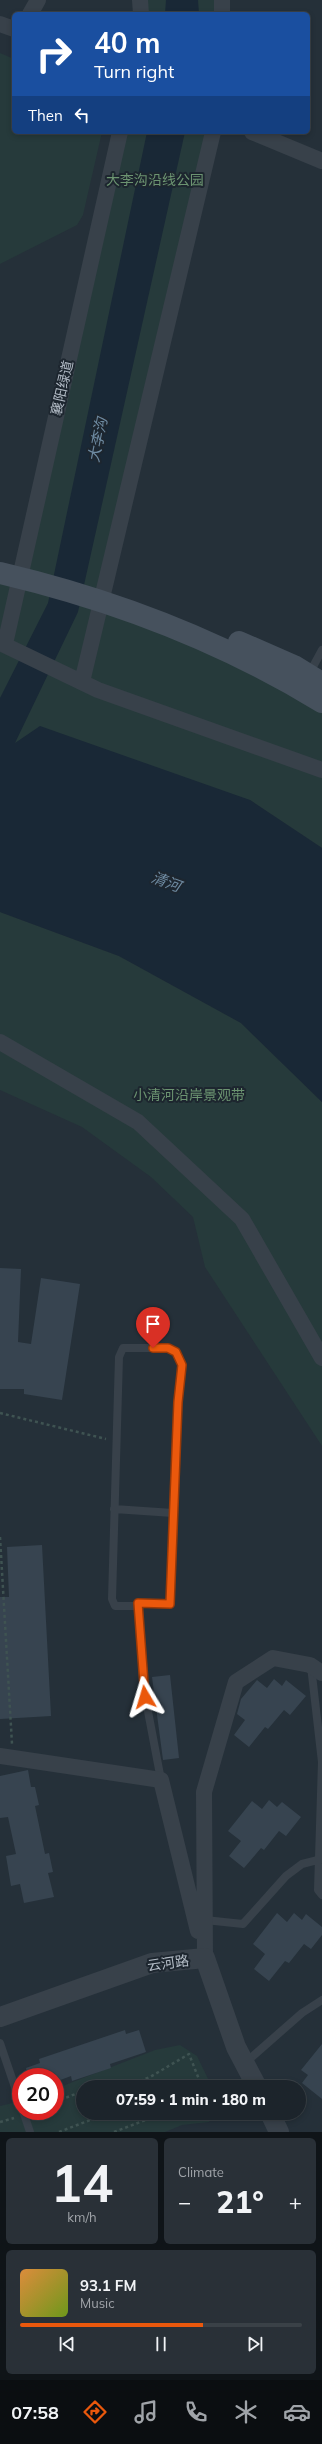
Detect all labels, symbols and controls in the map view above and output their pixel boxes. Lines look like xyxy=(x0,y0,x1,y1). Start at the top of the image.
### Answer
text: 40 m xyxy=(94,25,160,60)
icon: right xyxy=(28,28,80,80)
text: Turn right xyxy=(94,60,174,83)
icon: left xyxy=(71,104,93,126)
text: Then xyxy=(28,106,63,125)
park label: 大李沟沿线公园 xyxy=(106,171,204,189)
street label: 襄阳绿道 xyxy=(47,359,77,417)
water label: 大李沟 xyxy=(84,414,112,464)
water label: 清河 xyxy=(149,867,186,897)
park label: 小清河沿岸景观带 xyxy=(133,1086,245,1104)
pin xyxy=(136,1307,170,1348)
icon: arrive xyxy=(142,1313,164,1335)
position arrow xyxy=(124,1676,166,1718)
street label: 云河路 xyxy=(146,1951,190,1975)
speed limit sign: 20 xyxy=(12,2068,64,2120)
text: 07:59 · 1 min · 180 m xyxy=(116,2090,266,2109)
text: 14 xyxy=(51,2150,113,2215)
text: Climate xyxy=(178,2164,224,2180)
text: 21° xyxy=(216,2183,264,2221)
text: − xyxy=(178,2188,191,2216)
text: + xyxy=(289,2188,302,2216)
text: km/h xyxy=(67,2209,97,2225)
text: 93.1 FM xyxy=(80,2276,136,2295)
text: Music xyxy=(80,2295,115,2311)
icon: previous xyxy=(56,2333,78,2355)
icon: pause xyxy=(150,2333,172,2355)
icon: next xyxy=(244,2333,266,2355)
icon: directions xyxy=(81,2398,109,2426)
icon: music xyxy=(132,2398,160,2426)
icon: phone xyxy=(182,2398,210,2426)
icon: climate xyxy=(232,2398,260,2426)
icon: car xyxy=(283,2398,311,2426)
text: 07:58 xyxy=(11,2401,59,2424)

